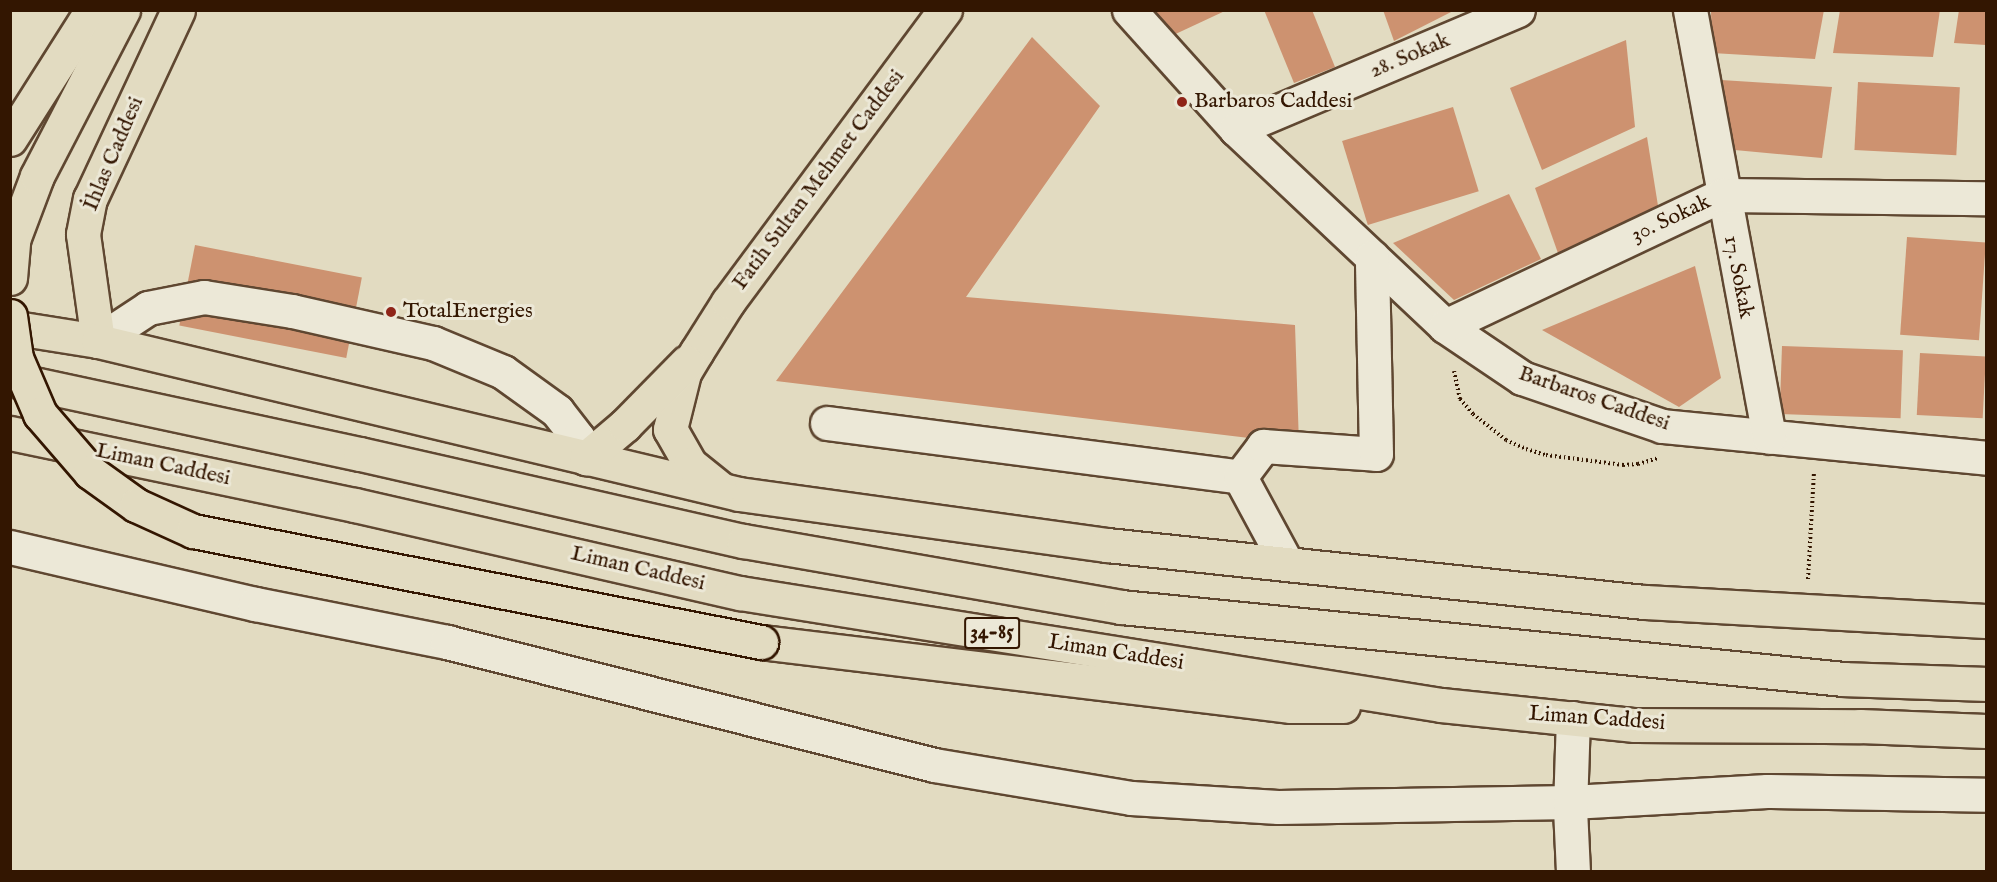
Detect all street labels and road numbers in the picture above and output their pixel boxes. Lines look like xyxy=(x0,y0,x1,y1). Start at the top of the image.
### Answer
street label: 28. Sokak xyxy=(1366,27,1454,85)
street label: Fatih Sultan Mehmet Caddesi xyxy=(727,64,911,296)
street label: İhlas Caddesi xyxy=(78,93,150,215)
street label: 30. Sokak xyxy=(1627,189,1715,249)
street label: 17. Sokak xyxy=(1717,233,1759,321)
street label: Barbaros Caddesi xyxy=(1515,361,1673,437)
street label: Liman Caddesi xyxy=(93,438,233,492)
street label: Liman Caddesi xyxy=(568,541,708,597)
road number: 34-85 xyxy=(964,615,1020,651)
street label: Liman Caddesi xyxy=(1046,629,1186,677)
street label: Liman Caddesi xyxy=(1528,701,1666,737)

